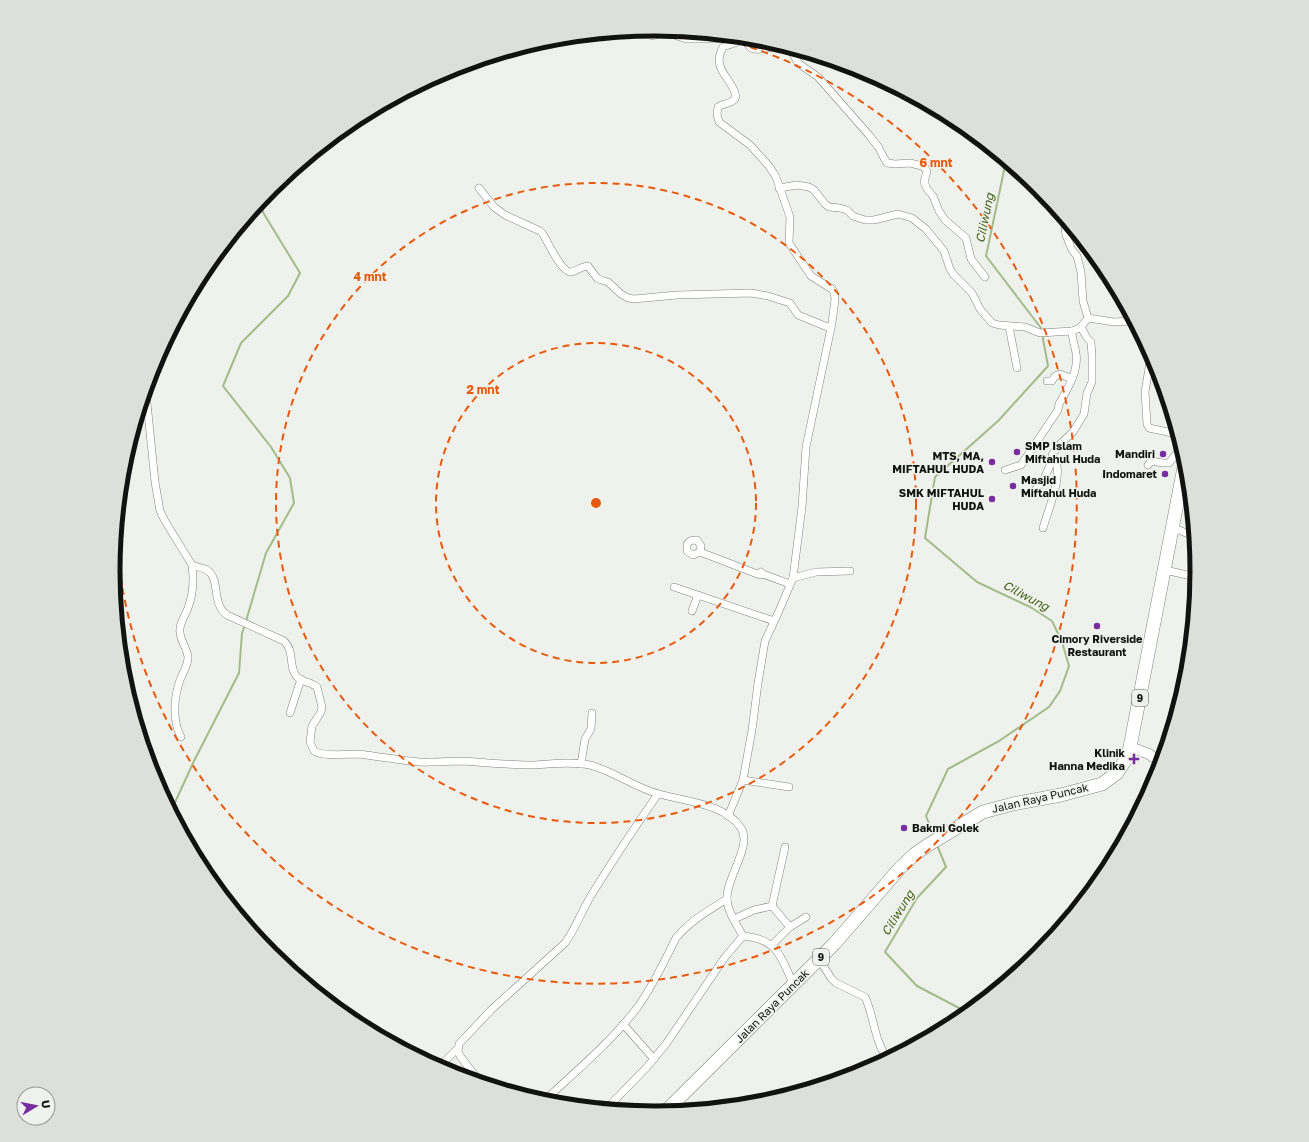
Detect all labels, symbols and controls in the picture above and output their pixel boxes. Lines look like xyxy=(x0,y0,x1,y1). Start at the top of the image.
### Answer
text: 6 mnt xyxy=(919,155,953,170)
water label: Ciliwung xyxy=(972,190,997,244)
text: 4 mnt xyxy=(353,269,387,284)
text: 2 mnt xyxy=(467,382,500,397)
place label: SMP Islam Miftahul Huda xyxy=(1025,439,1101,465)
marker: SMP Islam Miftahul Huda xyxy=(1012,447,1022,457)
place label: Mandiri xyxy=(1115,447,1155,460)
place label: MTS, MA, MIFTAHUL HUDA xyxy=(892,449,984,475)
marker: Mandiri xyxy=(1158,449,1168,459)
marker: MTS, MA, MIFTAHUL HUDA xyxy=(987,457,997,467)
place label: Indomaret xyxy=(1102,467,1158,480)
marker: Indomaret xyxy=(1160,469,1170,479)
place label: Masjid Miftahul Huda xyxy=(1021,473,1097,499)
marker: Masjid Miftahul Huda xyxy=(1008,481,1018,491)
place label: SMK MIFTAHUL HUDA xyxy=(899,486,985,512)
marker: SMK MIFTAHUL HUDA xyxy=(987,494,997,504)
centre of rings xyxy=(589,496,603,510)
water label: Ciliwung xyxy=(1001,577,1053,615)
marker: Cimory Riverside Restaurant xyxy=(1092,621,1102,631)
place label: Cimory Riverside Restaurant xyxy=(1051,632,1143,658)
road number: 9 xyxy=(1132,690,1148,706)
place label: Klinik Hanna Medika xyxy=(1049,746,1126,772)
marker: Klinik Hanna Medika xyxy=(1128,753,1140,765)
street label: Jalan Raya Puncak xyxy=(990,780,1089,815)
place label: Bakmi Golek xyxy=(912,821,980,834)
marker: Bakmi Golek xyxy=(899,823,909,833)
water label: Ciliwung xyxy=(878,886,918,938)
road number: 9 xyxy=(813,949,829,965)
street label: Jalan Raya Puncak xyxy=(732,966,811,1045)
north arrow xyxy=(16,1086,56,1126)
text: U xyxy=(39,1099,53,1109)

